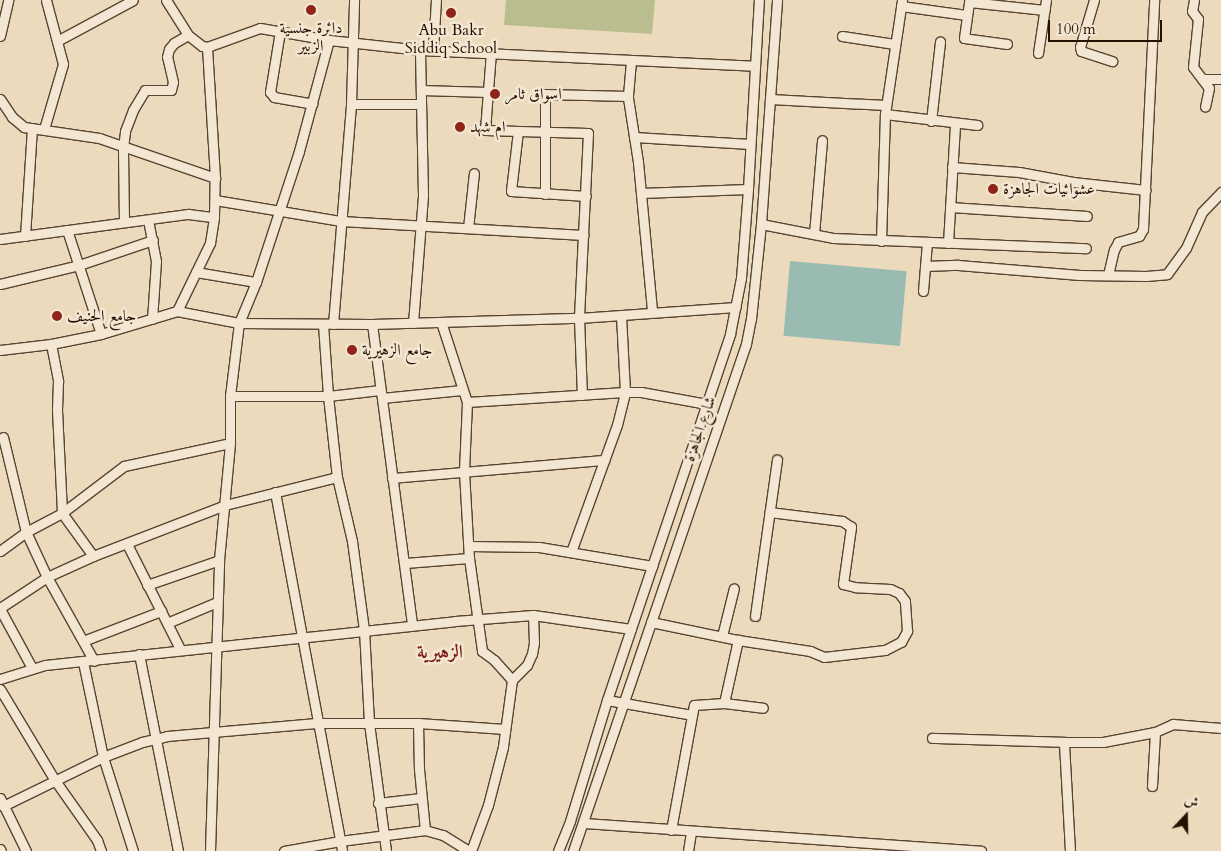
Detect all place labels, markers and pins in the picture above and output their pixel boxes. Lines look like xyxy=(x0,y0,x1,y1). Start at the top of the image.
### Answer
marker: دائرة جنسية الزبير xyxy=(305,4,317,16)
marker: Abu Bakr Siddiq School xyxy=(445,7,457,19)
place label: دائرة جنسية الزبير xyxy=(280,18,342,56)
place label: Abu Bakr Siddiq School xyxy=(405,20,497,58)
place label: اسواق ثامر xyxy=(505,84,562,104)
marker: اسواق ثامر xyxy=(489,88,501,100)
place label: ام شهد xyxy=(470,117,505,137)
marker: ام شهد xyxy=(454,121,466,133)
place label: عشوائيات الجاهزة xyxy=(1003,179,1095,199)
marker: عشوائيات الجاهزة xyxy=(987,183,999,195)
place label: جامع الحنيف xyxy=(67,306,136,326)
marker: جامع الحنيف xyxy=(51,310,63,322)
place label: جامع الزهيرية xyxy=(362,340,432,360)
marker: جامع الزهيرية xyxy=(346,344,358,356)

